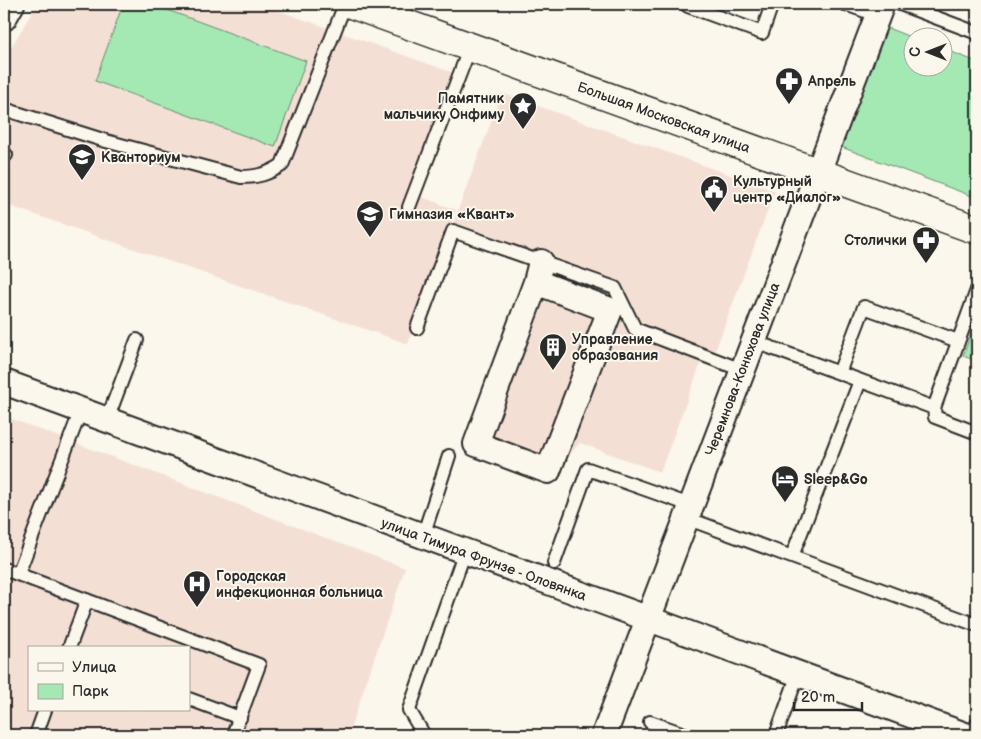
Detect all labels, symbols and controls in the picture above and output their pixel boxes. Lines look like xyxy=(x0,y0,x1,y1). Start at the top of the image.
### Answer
north arrow xyxy=(904,28,954,78)
text: С xyxy=(907,47,924,57)
pharmacy icon: Апрель xyxy=(774,66,804,105)
place label: Апрель xyxy=(807,73,857,90)
street label: Большая Московская улица xyxy=(575,78,753,157)
place label: Памятник мальчику Онфиму xyxy=(384,90,504,123)
place icon: Памятник мальчику Онфиму xyxy=(508,91,538,130)
school or university icon: Кванториум xyxy=(67,142,97,181)
place label: Кванториум xyxy=(101,149,181,166)
place label: Культурный центр «Диалог» xyxy=(733,173,841,206)
public building icon: Культурный центр «Диалог» xyxy=(699,174,729,213)
school or university icon: Гимназия «Квант» xyxy=(355,199,385,238)
place label: Гимназия «Квант» xyxy=(389,206,515,223)
pharmacy icon: Столички xyxy=(911,225,941,264)
place label: Столички xyxy=(844,232,907,249)
street label: Черемнова-Конюхова улица xyxy=(702,280,784,458)
place label: Управление образования xyxy=(572,331,658,364)
building icon: Управление образования xyxy=(538,332,568,371)
hotel icon: Sleep&Go xyxy=(770,464,800,503)
place label: Sleep&Go xyxy=(804,471,868,488)
street label: улица Тимура Фрунзе - Оловянка xyxy=(379,514,589,605)
place label: Городская инфекционная больница xyxy=(216,568,384,601)
hospital icon: Городская инфекционная больница xyxy=(182,569,212,608)
legend xyxy=(28,646,190,712)
text: Улица xyxy=(72,658,117,677)
scale bar xyxy=(794,679,861,711)
text: Парк xyxy=(72,682,109,701)
text: 20 m xyxy=(801,688,835,707)

